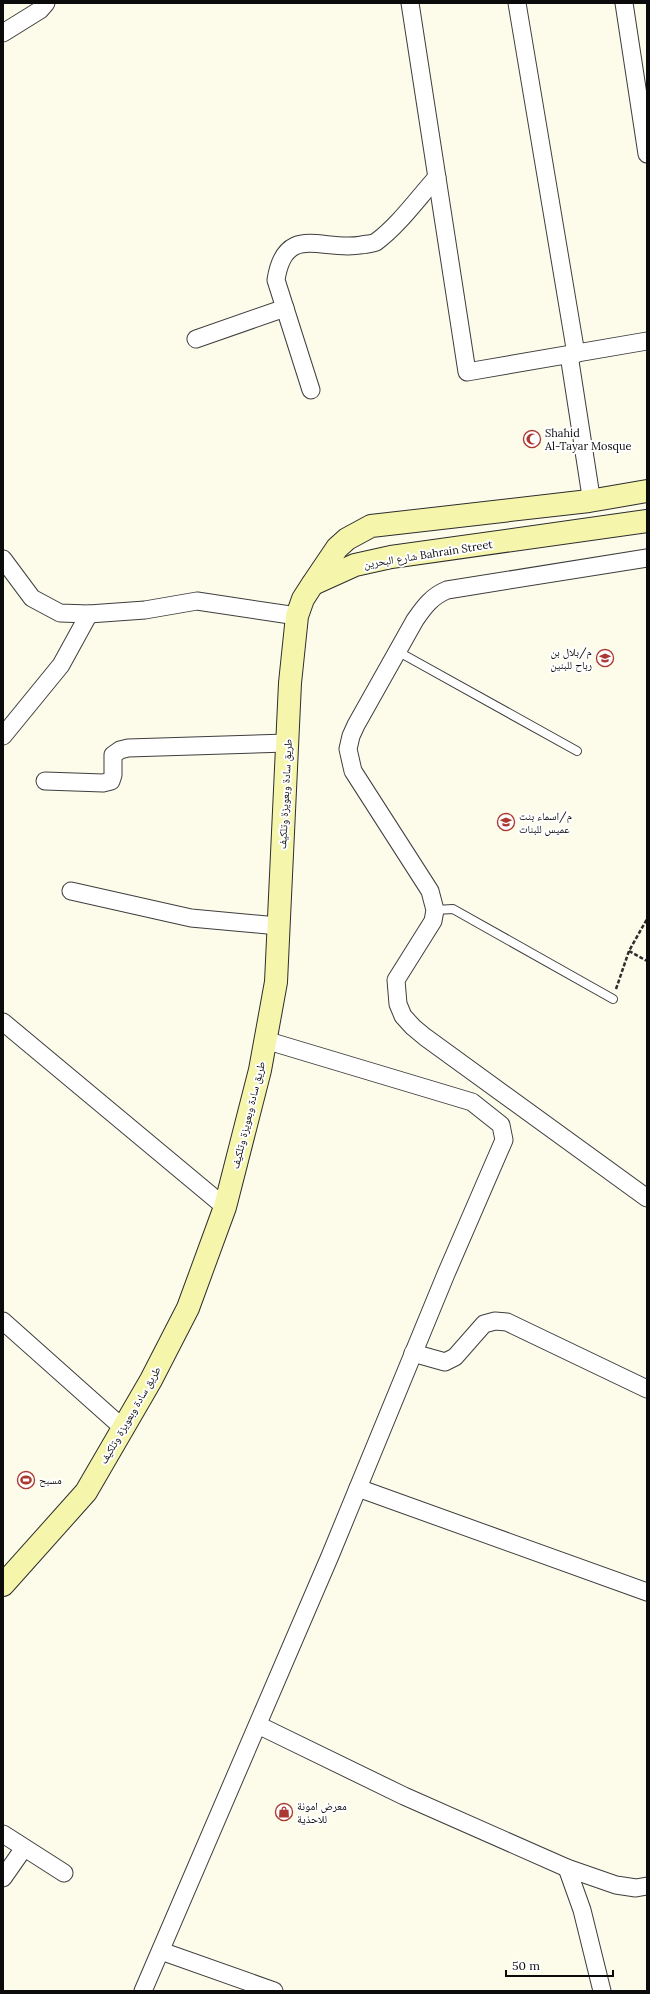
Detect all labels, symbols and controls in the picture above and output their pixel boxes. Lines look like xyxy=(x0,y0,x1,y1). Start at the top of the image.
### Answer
place label: Shahid Al-Tayar Mosque xyxy=(544,426,631,453)
mosque icon: Shahid Al-Tayar Mosque xyxy=(522,429,542,449)
street label: شارع البحرين Bahrain Street xyxy=(363,537,494,571)
place label: م/بلال بن رباح للبنين xyxy=(550,645,592,672)
school or university icon: م/بلال بن رباح للبنين xyxy=(595,648,615,668)
street label: طريق سادة وبعويزة وتلكيف xyxy=(275,738,295,850)
place label: م/اسماء بنت عميس للبنات xyxy=(519,809,572,836)
school or university icon: م/اسماء بنت عميس للبنات xyxy=(496,812,516,832)
street label: طريق سادة وبعويزة وتلكيف xyxy=(228,1060,268,1170)
street label: طريق سادة وبعويزة وتلكيف xyxy=(96,1364,164,1466)
sports icon: مسبح xyxy=(16,1470,36,1490)
place label: مسبح xyxy=(39,1473,62,1487)
place label: معرض امونة للاحذية xyxy=(297,1799,347,1826)
shop icon: معرض امونة للاحذية xyxy=(274,1802,294,1822)
scale bar xyxy=(506,1952,613,1978)
text: 50 m xyxy=(512,1958,540,1973)

